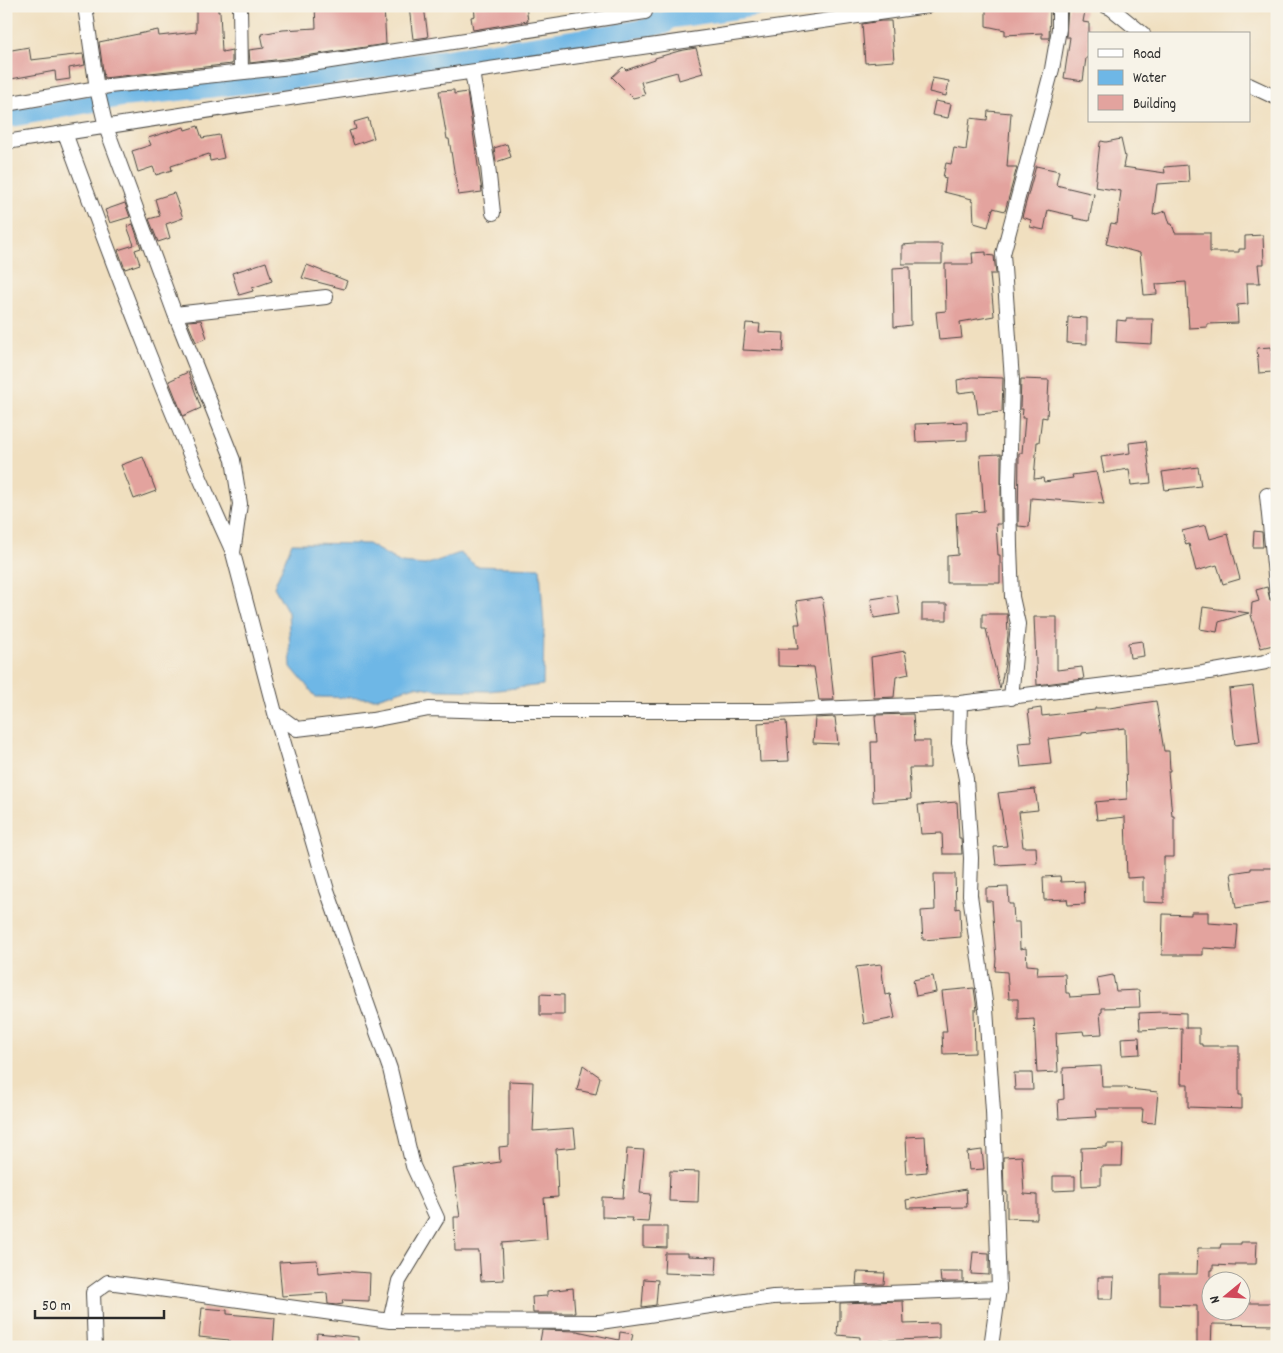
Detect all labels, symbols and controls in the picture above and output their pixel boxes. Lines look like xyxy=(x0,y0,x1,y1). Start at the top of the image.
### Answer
legend xyxy=(1088,32,1250,122)
text: Road xyxy=(1133,44,1161,66)
text: Water xyxy=(1133,68,1167,90)
text: Building xyxy=(1133,94,1176,116)
north arrow xyxy=(1200,1270,1250,1320)
scale bar xyxy=(35,1288,164,1320)
text: N xyxy=(1205,1293,1226,1306)
text: 50 m xyxy=(42,1296,71,1318)

